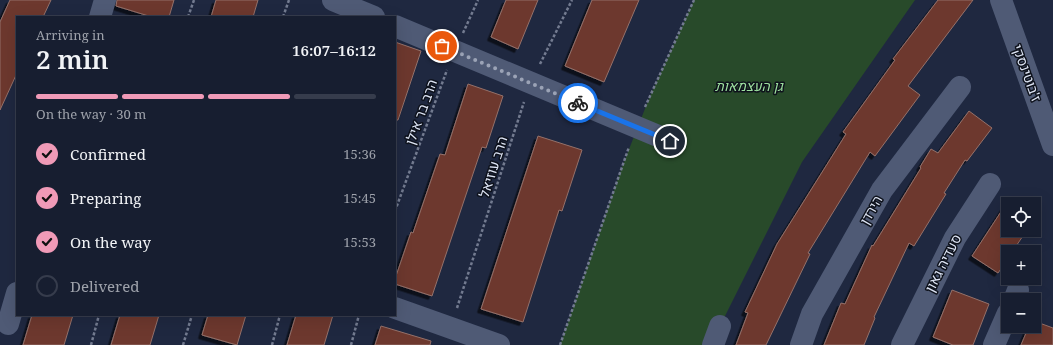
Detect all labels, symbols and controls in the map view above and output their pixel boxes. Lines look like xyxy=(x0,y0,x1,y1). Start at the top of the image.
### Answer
text: Arriving in xyxy=(36,26,105,44)
pin xyxy=(425,29,459,63)
icon: bag xyxy=(431,35,453,57)
text: 16:07–16:12 xyxy=(292,40,376,60)
text: 2 min xyxy=(36,41,109,77)
street label: ז'בוטינסקי xyxy=(1008,42,1047,104)
street label: הרב בר אילן xyxy=(400,76,441,147)
park label: גן העצמאות xyxy=(715,76,784,95)
courier xyxy=(558,83,598,123)
icon: bike xyxy=(567,92,589,114)
text: On the way · 30 m xyxy=(36,105,146,123)
pin xyxy=(653,124,687,158)
icon: home xyxy=(659,130,681,152)
street label: הרב עוזיאל xyxy=(474,134,511,200)
icon: check xyxy=(36,143,58,165)
text: Confirmed xyxy=(70,144,146,164)
text: 15:36 xyxy=(343,145,376,163)
icon: check xyxy=(36,187,58,209)
text: Preparing xyxy=(70,188,141,208)
text: 15:45 xyxy=(343,189,376,207)
street label: הירדן xyxy=(855,192,886,228)
map controls xyxy=(1001,197,1041,333)
button: locate xyxy=(1001,197,1041,237)
street label: סעדיה גאון xyxy=(920,230,965,295)
icon: check xyxy=(36,231,58,253)
text: On the way xyxy=(70,232,151,252)
text: 15:53 xyxy=(343,233,376,251)
button: + xyxy=(1001,245,1041,285)
text: Delivered xyxy=(70,276,139,296)
button: − xyxy=(1001,293,1041,333)

